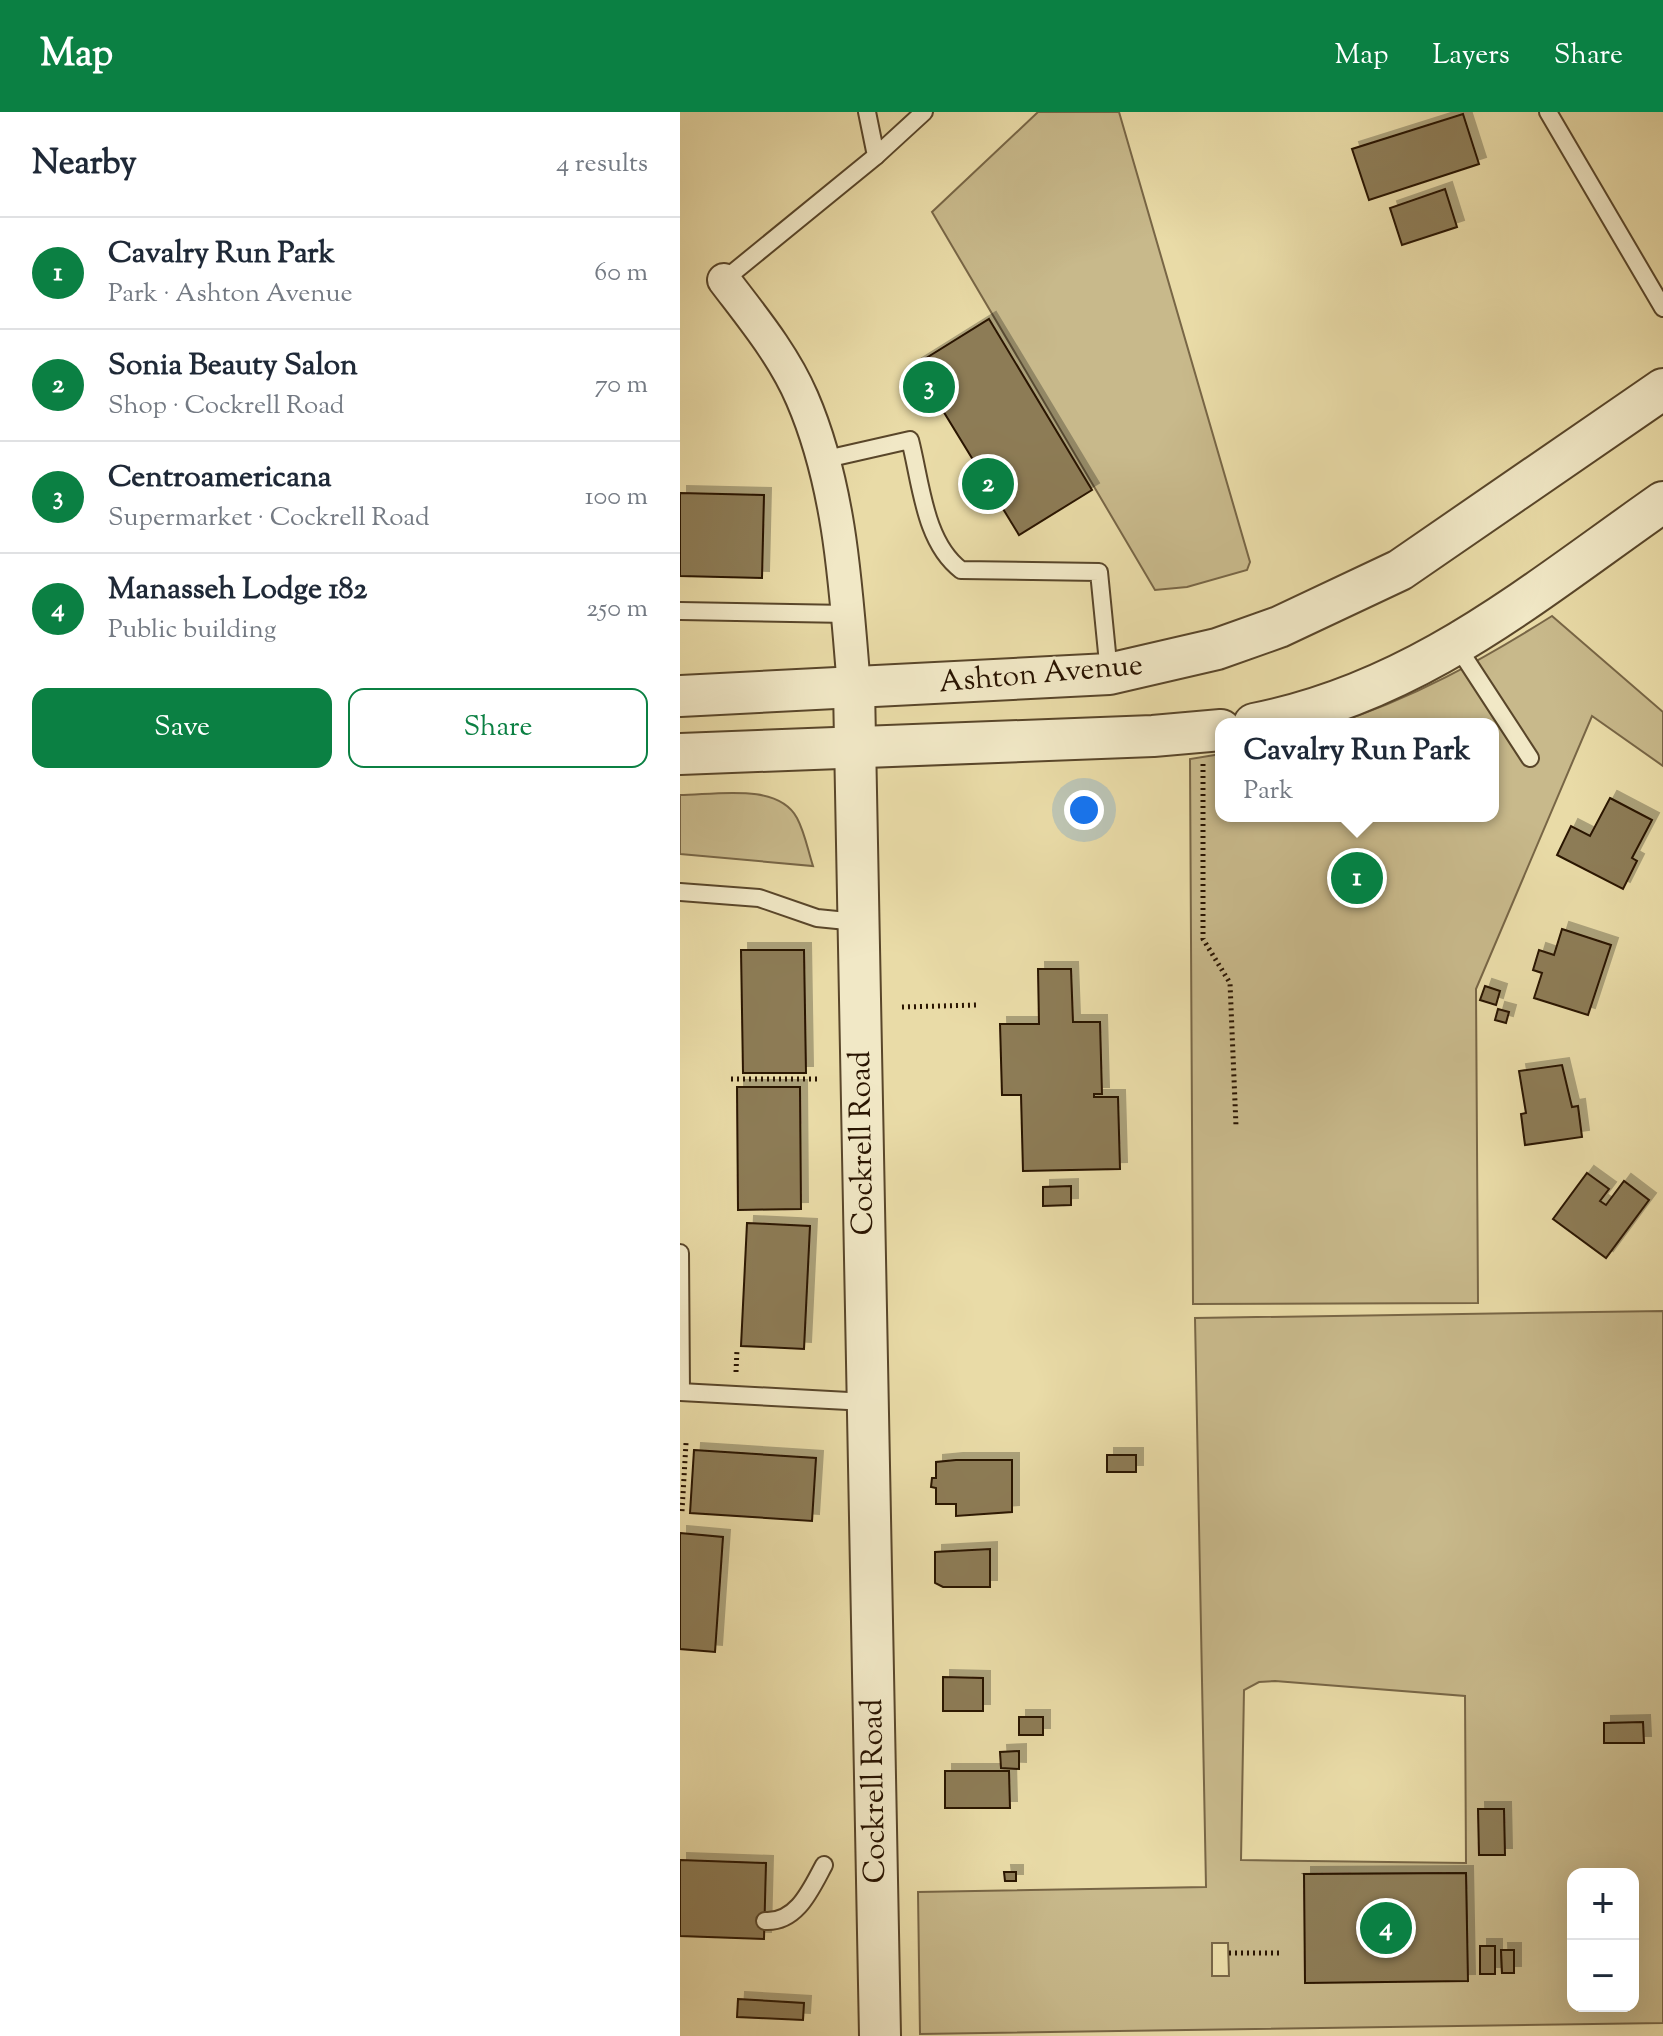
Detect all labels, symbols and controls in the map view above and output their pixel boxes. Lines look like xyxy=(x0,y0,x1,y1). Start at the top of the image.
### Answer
text: Map xyxy=(40,29,113,83)
text: Map xyxy=(1335,36,1388,76)
text: Layers xyxy=(1432,36,1510,76)
text: Share xyxy=(1554,36,1623,76)
text: Nearby xyxy=(32,140,137,189)
text: 4 results xyxy=(556,146,648,183)
text: Cavalry Run Park xyxy=(108,233,335,276)
text: 1 xyxy=(54,255,62,292)
text: 60 m xyxy=(594,255,648,292)
text: Park · Ashton Avenue xyxy=(108,276,353,313)
text: Sonia Beauty Salon xyxy=(108,345,358,388)
pin: 3 xyxy=(903,357,955,417)
text: 2 xyxy=(52,367,64,404)
text: 70 m xyxy=(595,367,648,404)
text: Shop · Cockrell Road xyxy=(108,388,345,425)
pin: 2 xyxy=(962,454,1014,514)
text: Centroamericana xyxy=(108,457,332,500)
text: 3 xyxy=(53,479,63,516)
text: 100 m xyxy=(585,479,648,516)
text: Supermarket · Cockrell Road xyxy=(108,500,430,537)
text: Manasseh Lodge 182 xyxy=(108,569,367,612)
text: 4 xyxy=(51,591,65,628)
text: 250 m xyxy=(586,591,648,628)
text: Public building xyxy=(108,612,276,649)
street label: Ashton Avenue xyxy=(937,645,1145,705)
button: Save xyxy=(32,688,332,768)
button: Share xyxy=(348,688,648,768)
popup xyxy=(1215,718,1499,822)
text: Cavalry Run Park xyxy=(1244,730,1470,773)
text: Park xyxy=(1244,773,1293,810)
your location xyxy=(1064,790,1104,830)
pin: 1 xyxy=(1331,848,1383,908)
street label: Cockrell Road xyxy=(840,1050,886,1236)
street label: Cockrell Road xyxy=(852,1698,898,1884)
map controls xyxy=(1567,1868,1639,2012)
button: + xyxy=(1567,1868,1639,1940)
pin: 4 xyxy=(1360,1898,1412,1958)
button: − xyxy=(1567,1940,1639,2012)

